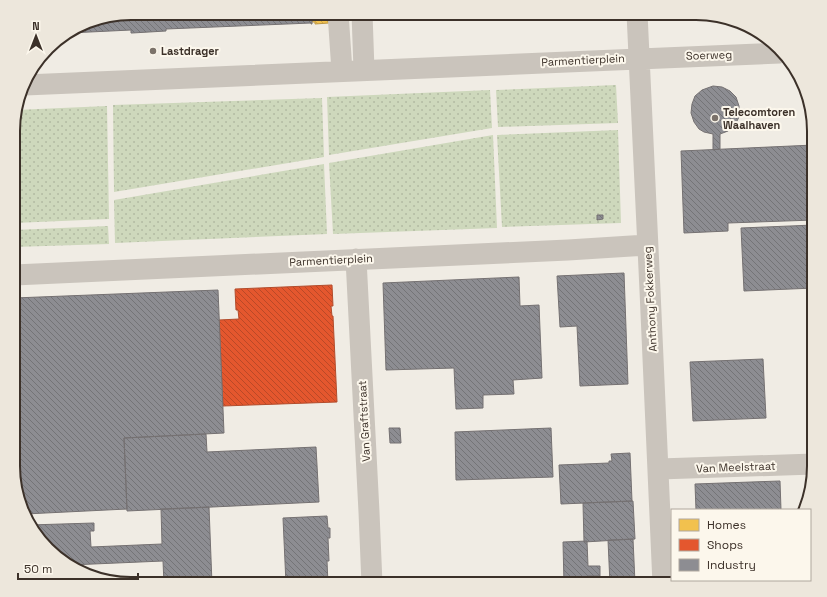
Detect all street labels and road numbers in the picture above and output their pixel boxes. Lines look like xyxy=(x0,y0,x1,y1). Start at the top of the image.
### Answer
street label: Soerweg xyxy=(686,47,732,63)
street label: Parmentierplein xyxy=(541,51,625,69)
street label: Anthony Fokkerweg xyxy=(640,246,660,352)
street label: Parmentierplein xyxy=(289,251,373,269)
street label: Van Graftstraat xyxy=(355,380,373,462)
street label: Van Meelstraat xyxy=(696,459,776,475)

